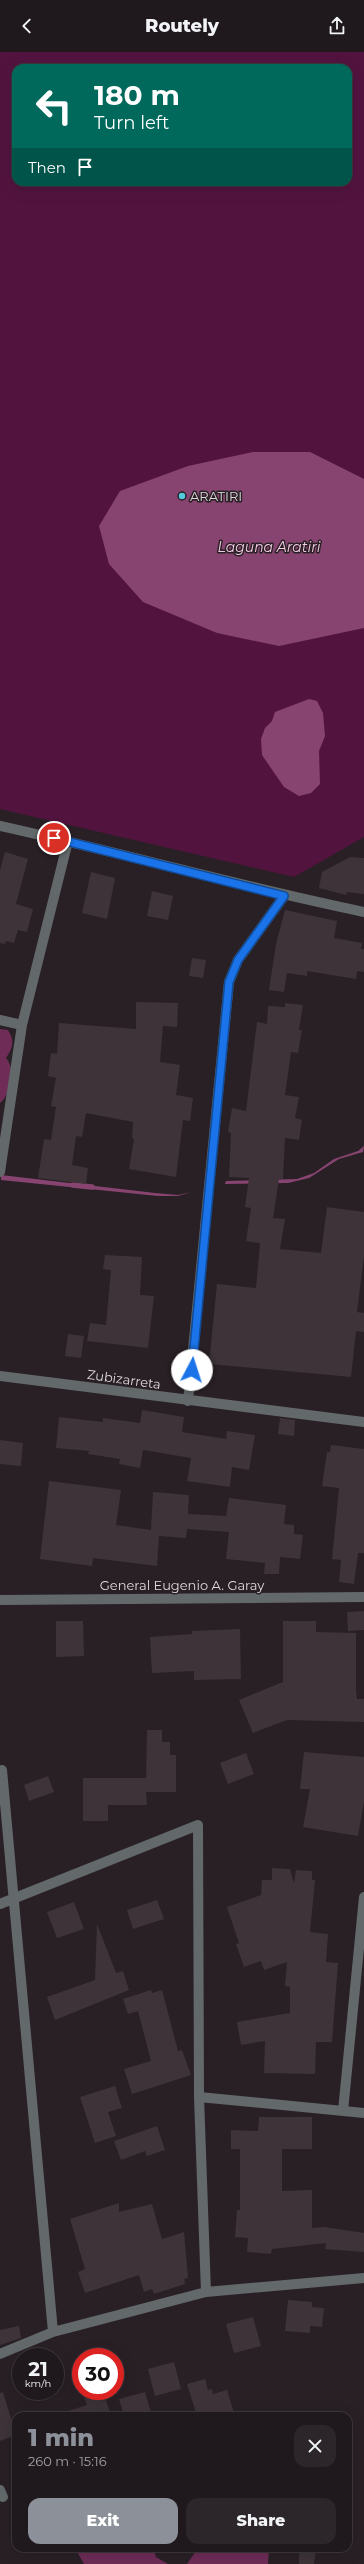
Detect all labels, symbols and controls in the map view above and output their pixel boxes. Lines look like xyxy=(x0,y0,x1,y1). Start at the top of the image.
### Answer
icon: back xyxy=(16,15,38,37)
text: Routely xyxy=(145,15,219,37)
icon: share xyxy=(326,15,348,37)
text: 180 m xyxy=(94,78,180,112)
icon: left xyxy=(28,80,80,132)
text: Turn left xyxy=(94,112,169,134)
icon: arrive xyxy=(74,156,96,178)
text: Then xyxy=(28,158,66,177)
place label: ARATIRI xyxy=(190,488,242,504)
marker: ARATIRI xyxy=(177,491,187,501)
water label: Laguna Aratiri xyxy=(218,538,321,556)
pin xyxy=(37,821,71,855)
icon: arrive xyxy=(43,827,65,849)
position arrow xyxy=(171,1349,213,1391)
street label: Zubizarreta xyxy=(86,1366,162,1392)
street label: General Eugenio A. Garay xyxy=(100,1577,265,1593)
speed limit sign: 30 xyxy=(72,2348,124,2400)
text: 21 xyxy=(28,2357,48,2381)
text: km/h xyxy=(25,2377,51,2390)
text: 1 min xyxy=(28,2423,94,2452)
button: close xyxy=(294,2425,336,2467)
text: 260 m · 15:16 xyxy=(28,2453,107,2469)
button: Exit xyxy=(28,2498,178,2544)
button: Share xyxy=(186,2498,336,2544)

